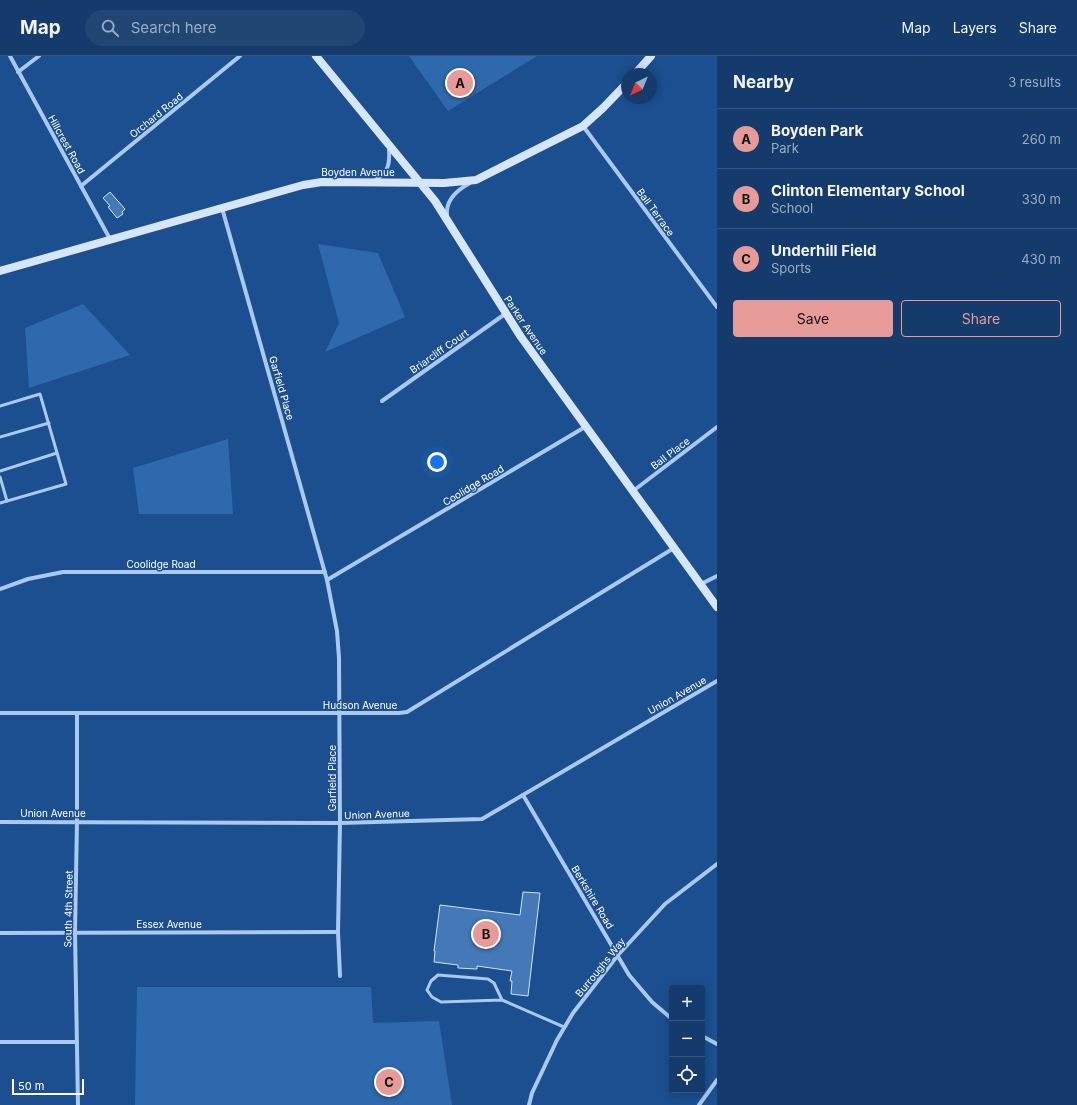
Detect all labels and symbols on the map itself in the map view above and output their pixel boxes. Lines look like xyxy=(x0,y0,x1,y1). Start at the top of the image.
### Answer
pin: A xyxy=(447,68,473,98)
north arrow xyxy=(621,68,657,104)
street label: Orchard Road xyxy=(127,90,185,140)
street label: Hillcrest Road xyxy=(46,113,88,175)
street label: Boyden Avenue xyxy=(321,166,395,178)
street label: Ball Terrace xyxy=(635,186,677,238)
street label: Parker Avenue xyxy=(502,293,550,357)
street label: Briarcliff Court xyxy=(407,326,471,376)
street label: Garfield Place xyxy=(267,354,297,422)
street label: Ball Place xyxy=(648,434,692,472)
your location xyxy=(427,452,447,472)
street label: Coolidge Road xyxy=(440,462,506,508)
street label: Coolidge Road xyxy=(126,558,196,570)
street label: Union Avenue xyxy=(646,673,709,717)
street label: Hudson Avenue xyxy=(323,699,397,711)
street label: Garfield Place xyxy=(326,745,338,811)
street label: Union Avenue xyxy=(20,807,86,819)
street label: Union Avenue xyxy=(344,807,410,821)
street label: Berkshire Road xyxy=(569,863,617,931)
street label: South 4th Street xyxy=(61,870,75,948)
street label: Essex Avenue xyxy=(136,918,202,930)
pin: B xyxy=(473,919,499,949)
street label: Burroughs Way xyxy=(573,935,628,999)
pin: C xyxy=(376,1067,402,1097)
scale bar xyxy=(12,1077,84,1096)

